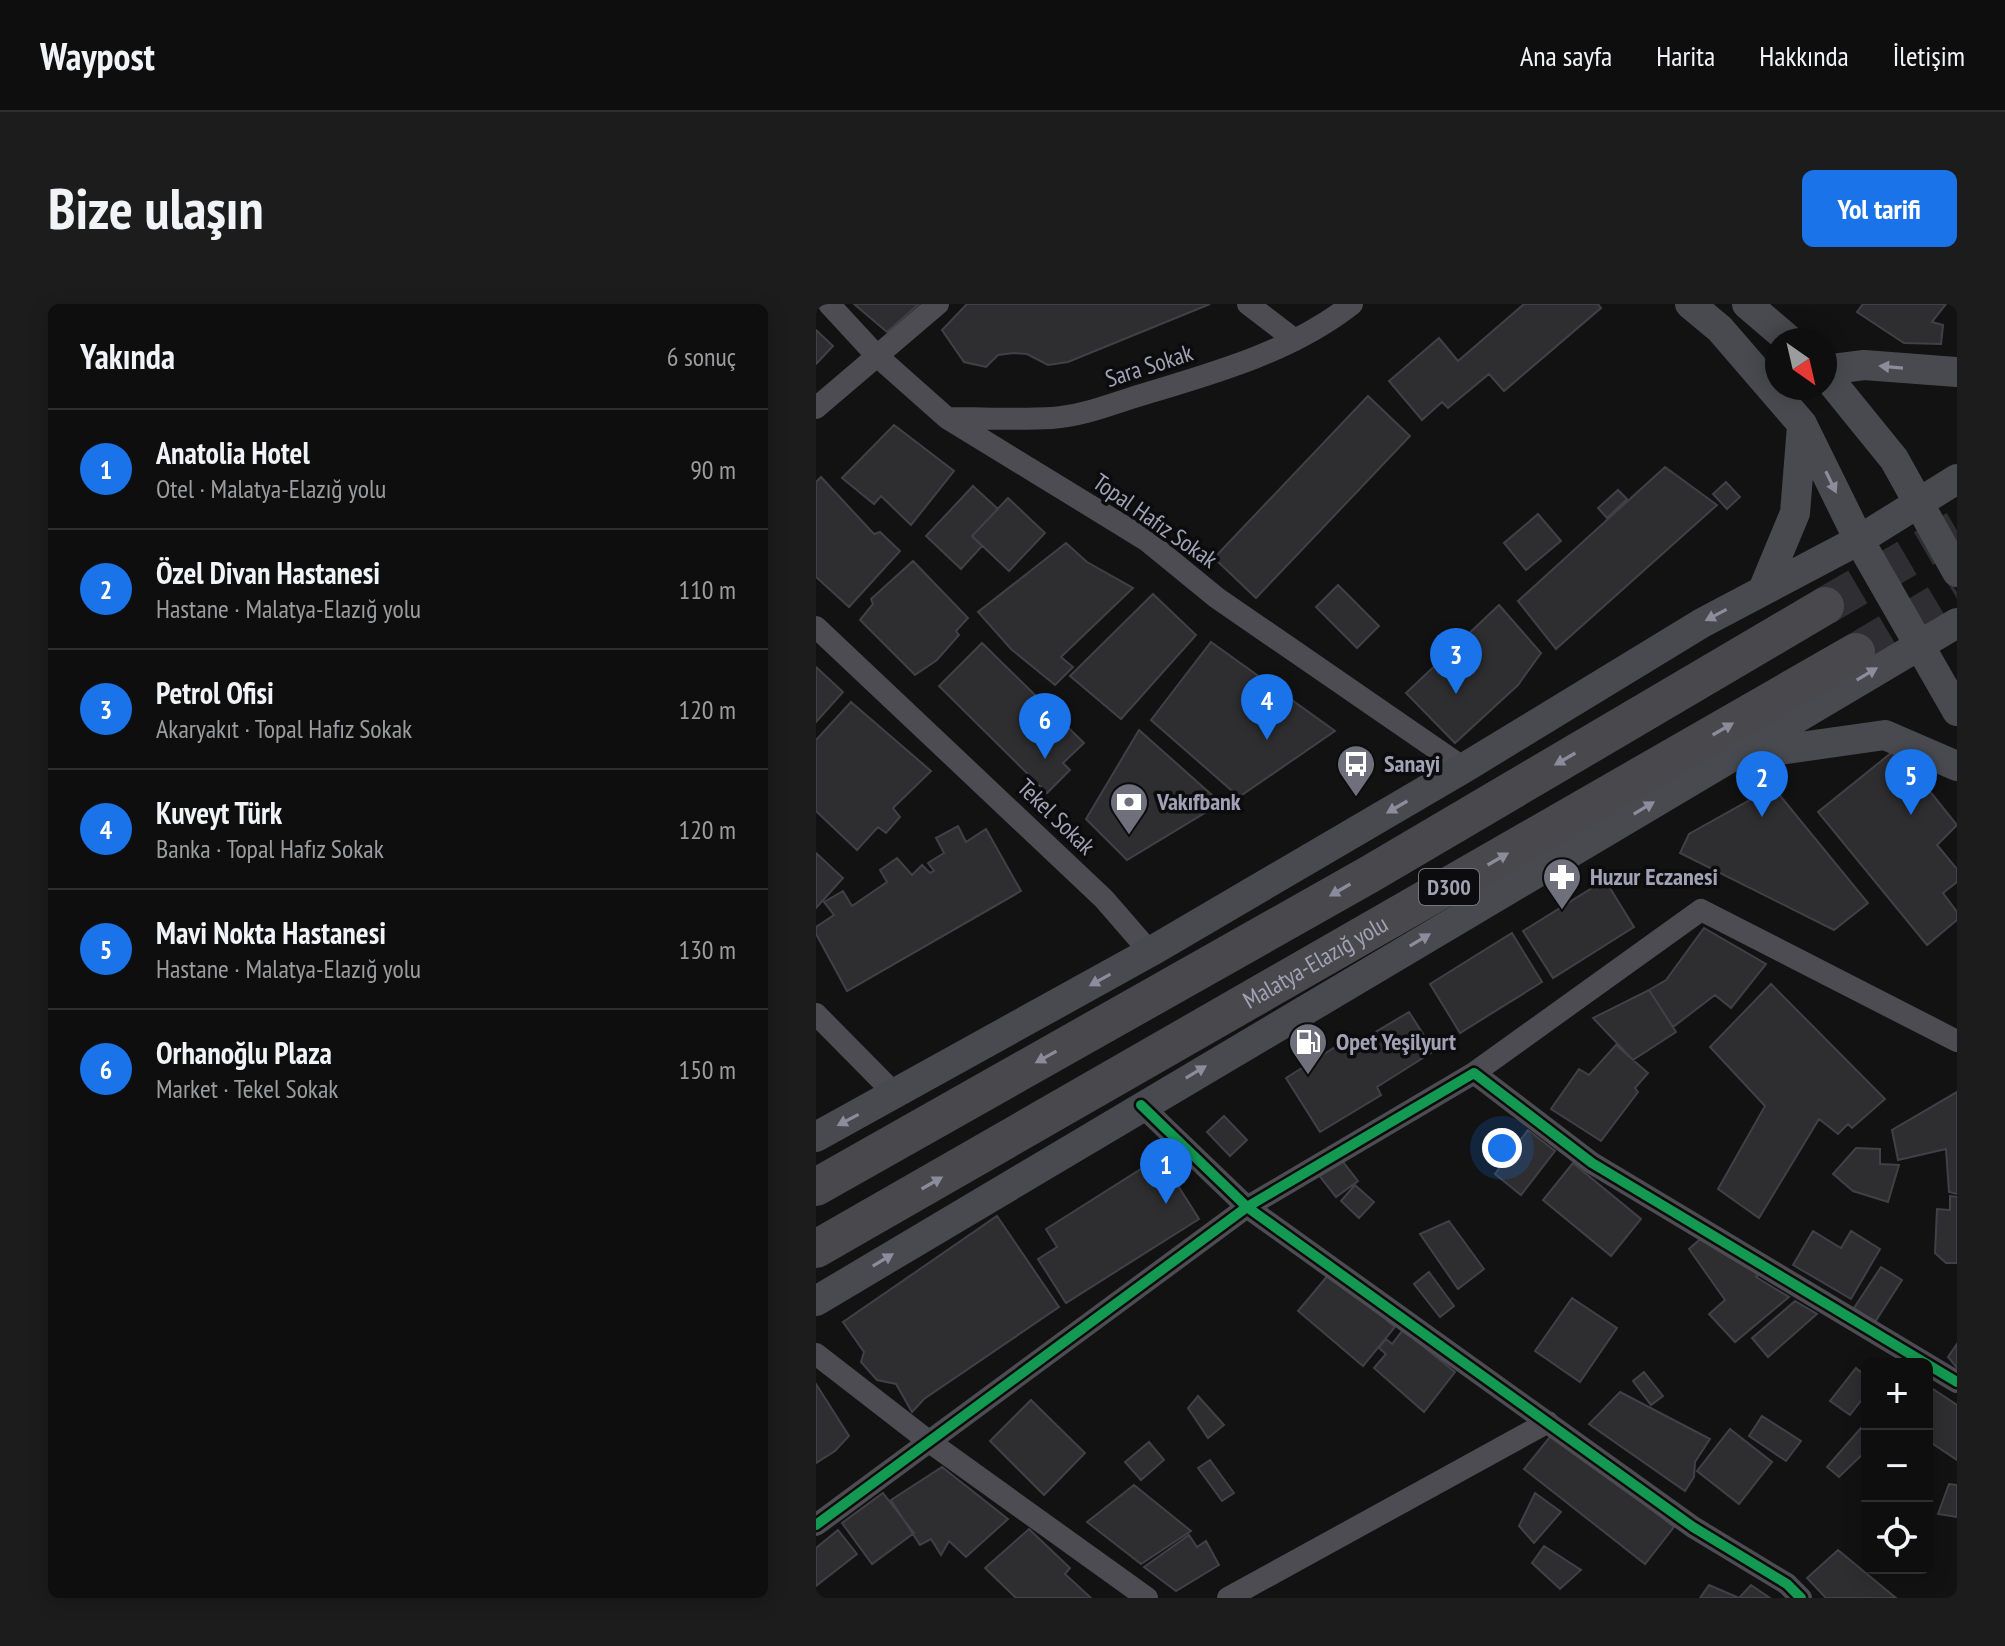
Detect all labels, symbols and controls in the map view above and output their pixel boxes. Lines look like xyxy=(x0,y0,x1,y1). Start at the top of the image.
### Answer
text: Waypost xyxy=(40,31,155,80)
text: Ana sayfa xyxy=(1520,37,1612,74)
text: Harita xyxy=(1656,37,1715,74)
text: Hakkında xyxy=(1759,37,1849,74)
text: İletişim xyxy=(1893,37,1965,74)
button: Yol tarifi xyxy=(1802,170,1957,247)
text: Bize ulaşın xyxy=(48,172,264,244)
north arrow xyxy=(1765,328,1837,400)
text: Yakında xyxy=(80,334,175,378)
street label: Sara Sokak xyxy=(1101,337,1197,394)
text: 6 sonuç xyxy=(667,340,736,373)
one-way arrow xyxy=(1878,360,1903,373)
text: Anatolia Hotel xyxy=(156,433,310,472)
text: 1 xyxy=(100,453,112,486)
text: 90 m xyxy=(690,453,736,486)
street label: Topal Hafız Sokak xyxy=(1087,466,1224,575)
one-way arrow xyxy=(1824,470,1837,493)
text: Otel · Malatya-Elazığ yolu xyxy=(156,472,386,505)
text: Özel Divan Hastanesi xyxy=(156,553,380,592)
text: 2 xyxy=(100,573,112,606)
text: 110 m xyxy=(678,573,736,606)
text: Hastane · Malatya-Elazığ yolu xyxy=(156,592,421,625)
one-way arrow xyxy=(1704,609,1727,622)
pin: 3 xyxy=(1430,628,1482,694)
one-way arrow xyxy=(1856,667,1878,681)
text: Petrol Ofisi xyxy=(156,673,274,712)
pin: 4 xyxy=(1241,674,1293,740)
text: 3 xyxy=(100,693,112,726)
text: 120 m xyxy=(678,693,736,726)
pin: 6 xyxy=(1019,693,1071,759)
text: Akaryakıt · Topal Hafız Sokak xyxy=(156,712,412,745)
one-way arrow xyxy=(1712,722,1734,736)
bus stop icon: Sanayi xyxy=(1335,743,1377,798)
place label: Sanayi xyxy=(1384,748,1440,779)
pin: 5 xyxy=(1885,749,1937,815)
pin: 2 xyxy=(1736,751,1788,817)
one-way arrow xyxy=(1554,752,1576,766)
street label: Tekel Sokak xyxy=(1011,772,1102,862)
bank icon: Vakıfbank xyxy=(1108,781,1150,836)
place label: Vakıfbank xyxy=(1156,786,1241,817)
text: Kuveyt Türk xyxy=(156,793,282,832)
one-way arrow xyxy=(1386,800,1408,814)
one-way arrow xyxy=(1633,801,1655,815)
text: 4 xyxy=(100,813,112,846)
text: 120 m xyxy=(678,813,736,846)
text: Banka · Topal Hafız Sokak xyxy=(156,832,384,865)
one-way arrow xyxy=(1487,852,1509,866)
pharmacy icon: Huzur Eczanesi xyxy=(1541,856,1583,911)
place label: Huzur Eczanesi xyxy=(1590,861,1718,892)
road number: D300 xyxy=(1419,869,1479,905)
one-way arrow xyxy=(1329,883,1351,897)
street label: Malatya-Elazığ yolu xyxy=(1237,908,1393,1016)
text: Mavi Nokta Hastanesi xyxy=(156,913,386,952)
text: 5 xyxy=(100,933,112,966)
text: 130 m xyxy=(678,933,736,966)
one-way arrow xyxy=(1409,933,1431,947)
text: Hastane · Malatya-Elazığ yolu xyxy=(156,952,421,985)
one-way arrow xyxy=(1088,973,1111,987)
fuel station icon: Opet Yeşilyurt xyxy=(1287,1021,1329,1076)
place label: Opet Yeşilyurt xyxy=(1336,1026,1456,1057)
text: Orhanoğlu Plaza xyxy=(156,1033,332,1072)
one-way arrow xyxy=(1035,1050,1058,1064)
text: 6 xyxy=(100,1053,112,1086)
text: 150 m xyxy=(678,1053,736,1086)
one-way arrow xyxy=(1185,1065,1207,1079)
text: Market · Tekel Sokak xyxy=(156,1072,338,1105)
one-way arrow xyxy=(837,1113,859,1127)
your location xyxy=(1482,1128,1522,1168)
pin: 1 xyxy=(1140,1138,1192,1204)
one-way arrow xyxy=(921,1176,944,1190)
one-way arrow xyxy=(872,1254,894,1268)
map controls xyxy=(1861,1358,1933,1574)
button: + xyxy=(1861,1358,1933,1430)
button: − xyxy=(1861,1430,1933,1502)
button: locate xyxy=(1861,1502,1933,1574)

